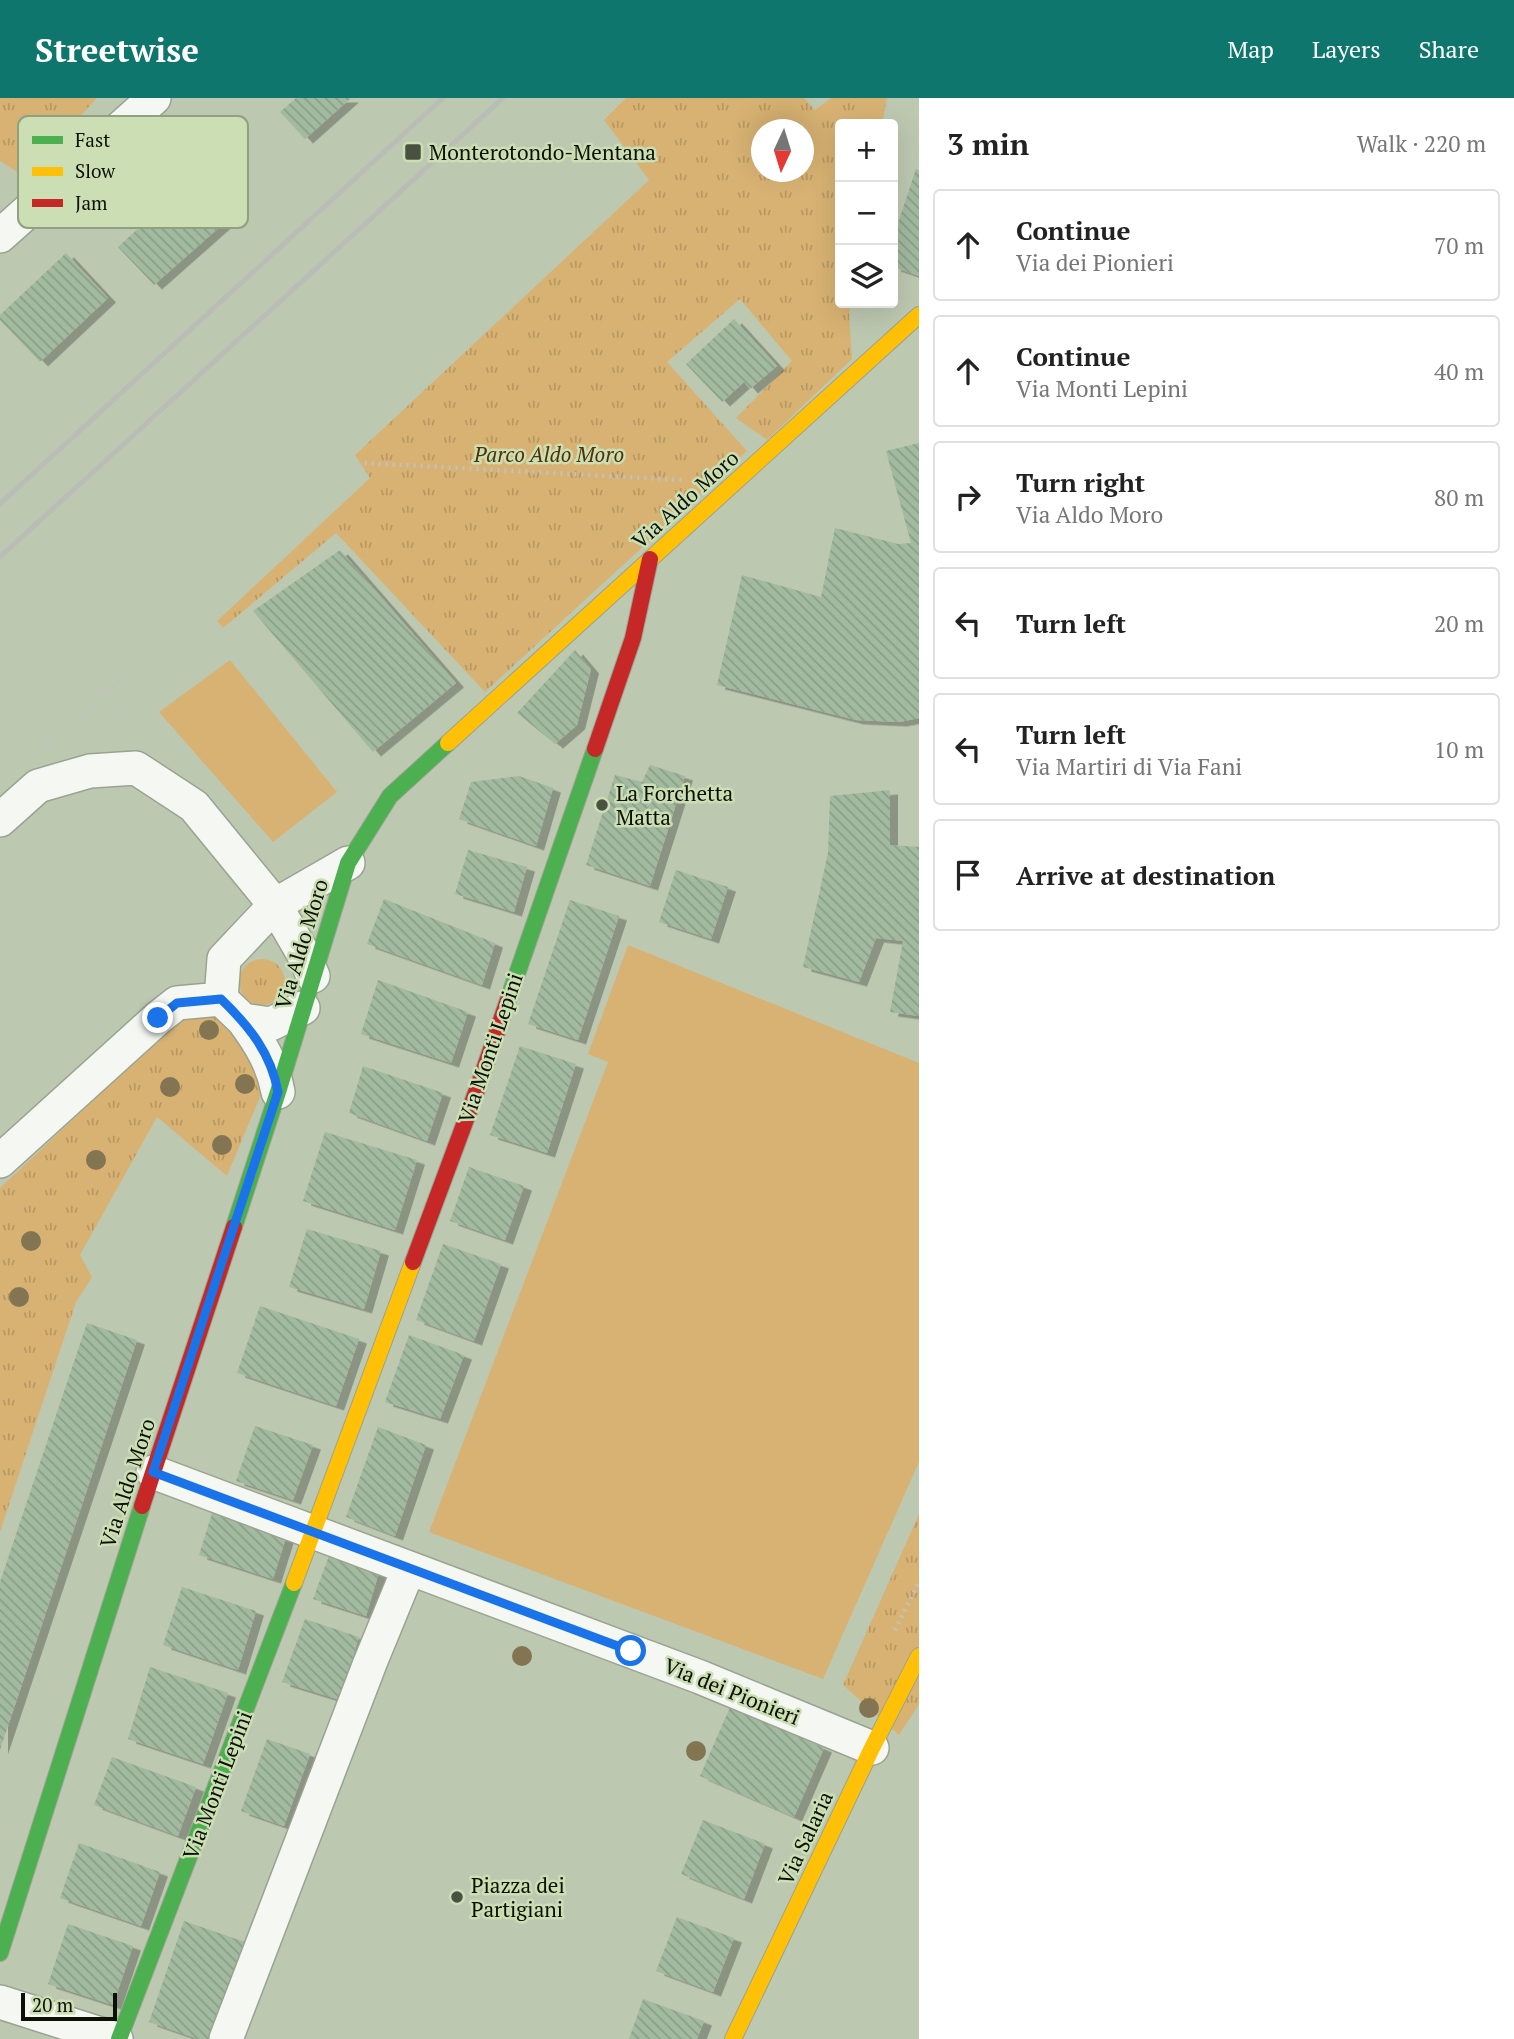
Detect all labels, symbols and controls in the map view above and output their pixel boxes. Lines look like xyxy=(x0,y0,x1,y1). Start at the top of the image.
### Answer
text: Streetwise xyxy=(35,28,199,71)
text: Map xyxy=(1227,33,1274,65)
text: Layers xyxy=(1312,33,1381,65)
text: Share xyxy=(1419,33,1479,65)
legend xyxy=(18,116,248,228)
north arrow xyxy=(751,119,814,182)
map controls xyxy=(835,119,898,308)
button: + xyxy=(835,119,898,182)
text: 3 min xyxy=(947,124,1029,164)
text: Fast xyxy=(75,127,110,152)
text: Walk · 220 m xyxy=(1357,128,1486,159)
place label: Monterotondo-Mentana xyxy=(429,138,656,166)
marker: Monterotondo-Mentana xyxy=(403,142,423,162)
text: Slow xyxy=(75,158,116,183)
button: − xyxy=(835,182,898,245)
text: Jam xyxy=(75,190,108,215)
text: Continue xyxy=(1016,213,1130,247)
icon: ahead xyxy=(949,226,987,264)
text: 70 m xyxy=(1434,230,1484,261)
button: layers xyxy=(835,245,898,308)
text: Via dei Pionieri xyxy=(1016,247,1174,278)
text: Continue xyxy=(1016,339,1130,373)
icon: ahead xyxy=(949,352,987,390)
text: 40 m xyxy=(1434,356,1484,387)
text: Via Monti Lepini xyxy=(1016,373,1188,404)
park label: Parco Aldo Moro xyxy=(473,440,624,468)
street label: Via Aldo Moro xyxy=(626,444,744,554)
text: Turn right xyxy=(1016,465,1145,499)
icon: right xyxy=(949,478,987,516)
text: 80 m xyxy=(1434,482,1484,513)
text: Via Aldo Moro xyxy=(1016,499,1163,530)
icon: left xyxy=(949,604,987,642)
text: Turn left xyxy=(1016,606,1126,640)
text: 20 m xyxy=(1434,608,1484,639)
text: Turn left xyxy=(1016,717,1126,751)
icon: left xyxy=(949,730,987,768)
text: 10 m xyxy=(1434,734,1484,765)
text: Via Martiri di Via Fani xyxy=(1016,751,1242,782)
place label: La Forchetta Matta xyxy=(616,779,734,831)
marker: La Forchetta Matta xyxy=(594,797,610,813)
icon: arrive xyxy=(949,856,987,894)
text: Arrive at destination xyxy=(1016,858,1275,892)
street label: Via Aldo Moro xyxy=(268,876,334,1012)
street label: Via Monti Lepini xyxy=(451,969,529,1127)
route end xyxy=(142,1002,173,1033)
street label: Via Aldo Moro xyxy=(93,1415,161,1551)
route start xyxy=(615,1635,646,1666)
street label: Via dei Pionieri xyxy=(660,1651,804,1731)
street label: Via Monti Lepini xyxy=(176,1707,258,1863)
street label: Via Salaria xyxy=(771,1786,839,1889)
place label: Piazza dei Partigiani xyxy=(471,1871,565,1923)
marker: Piazza dei Partigiani xyxy=(449,1889,465,1905)
scale bar xyxy=(21,1990,117,2022)
text: 20 m xyxy=(32,1992,73,2017)

